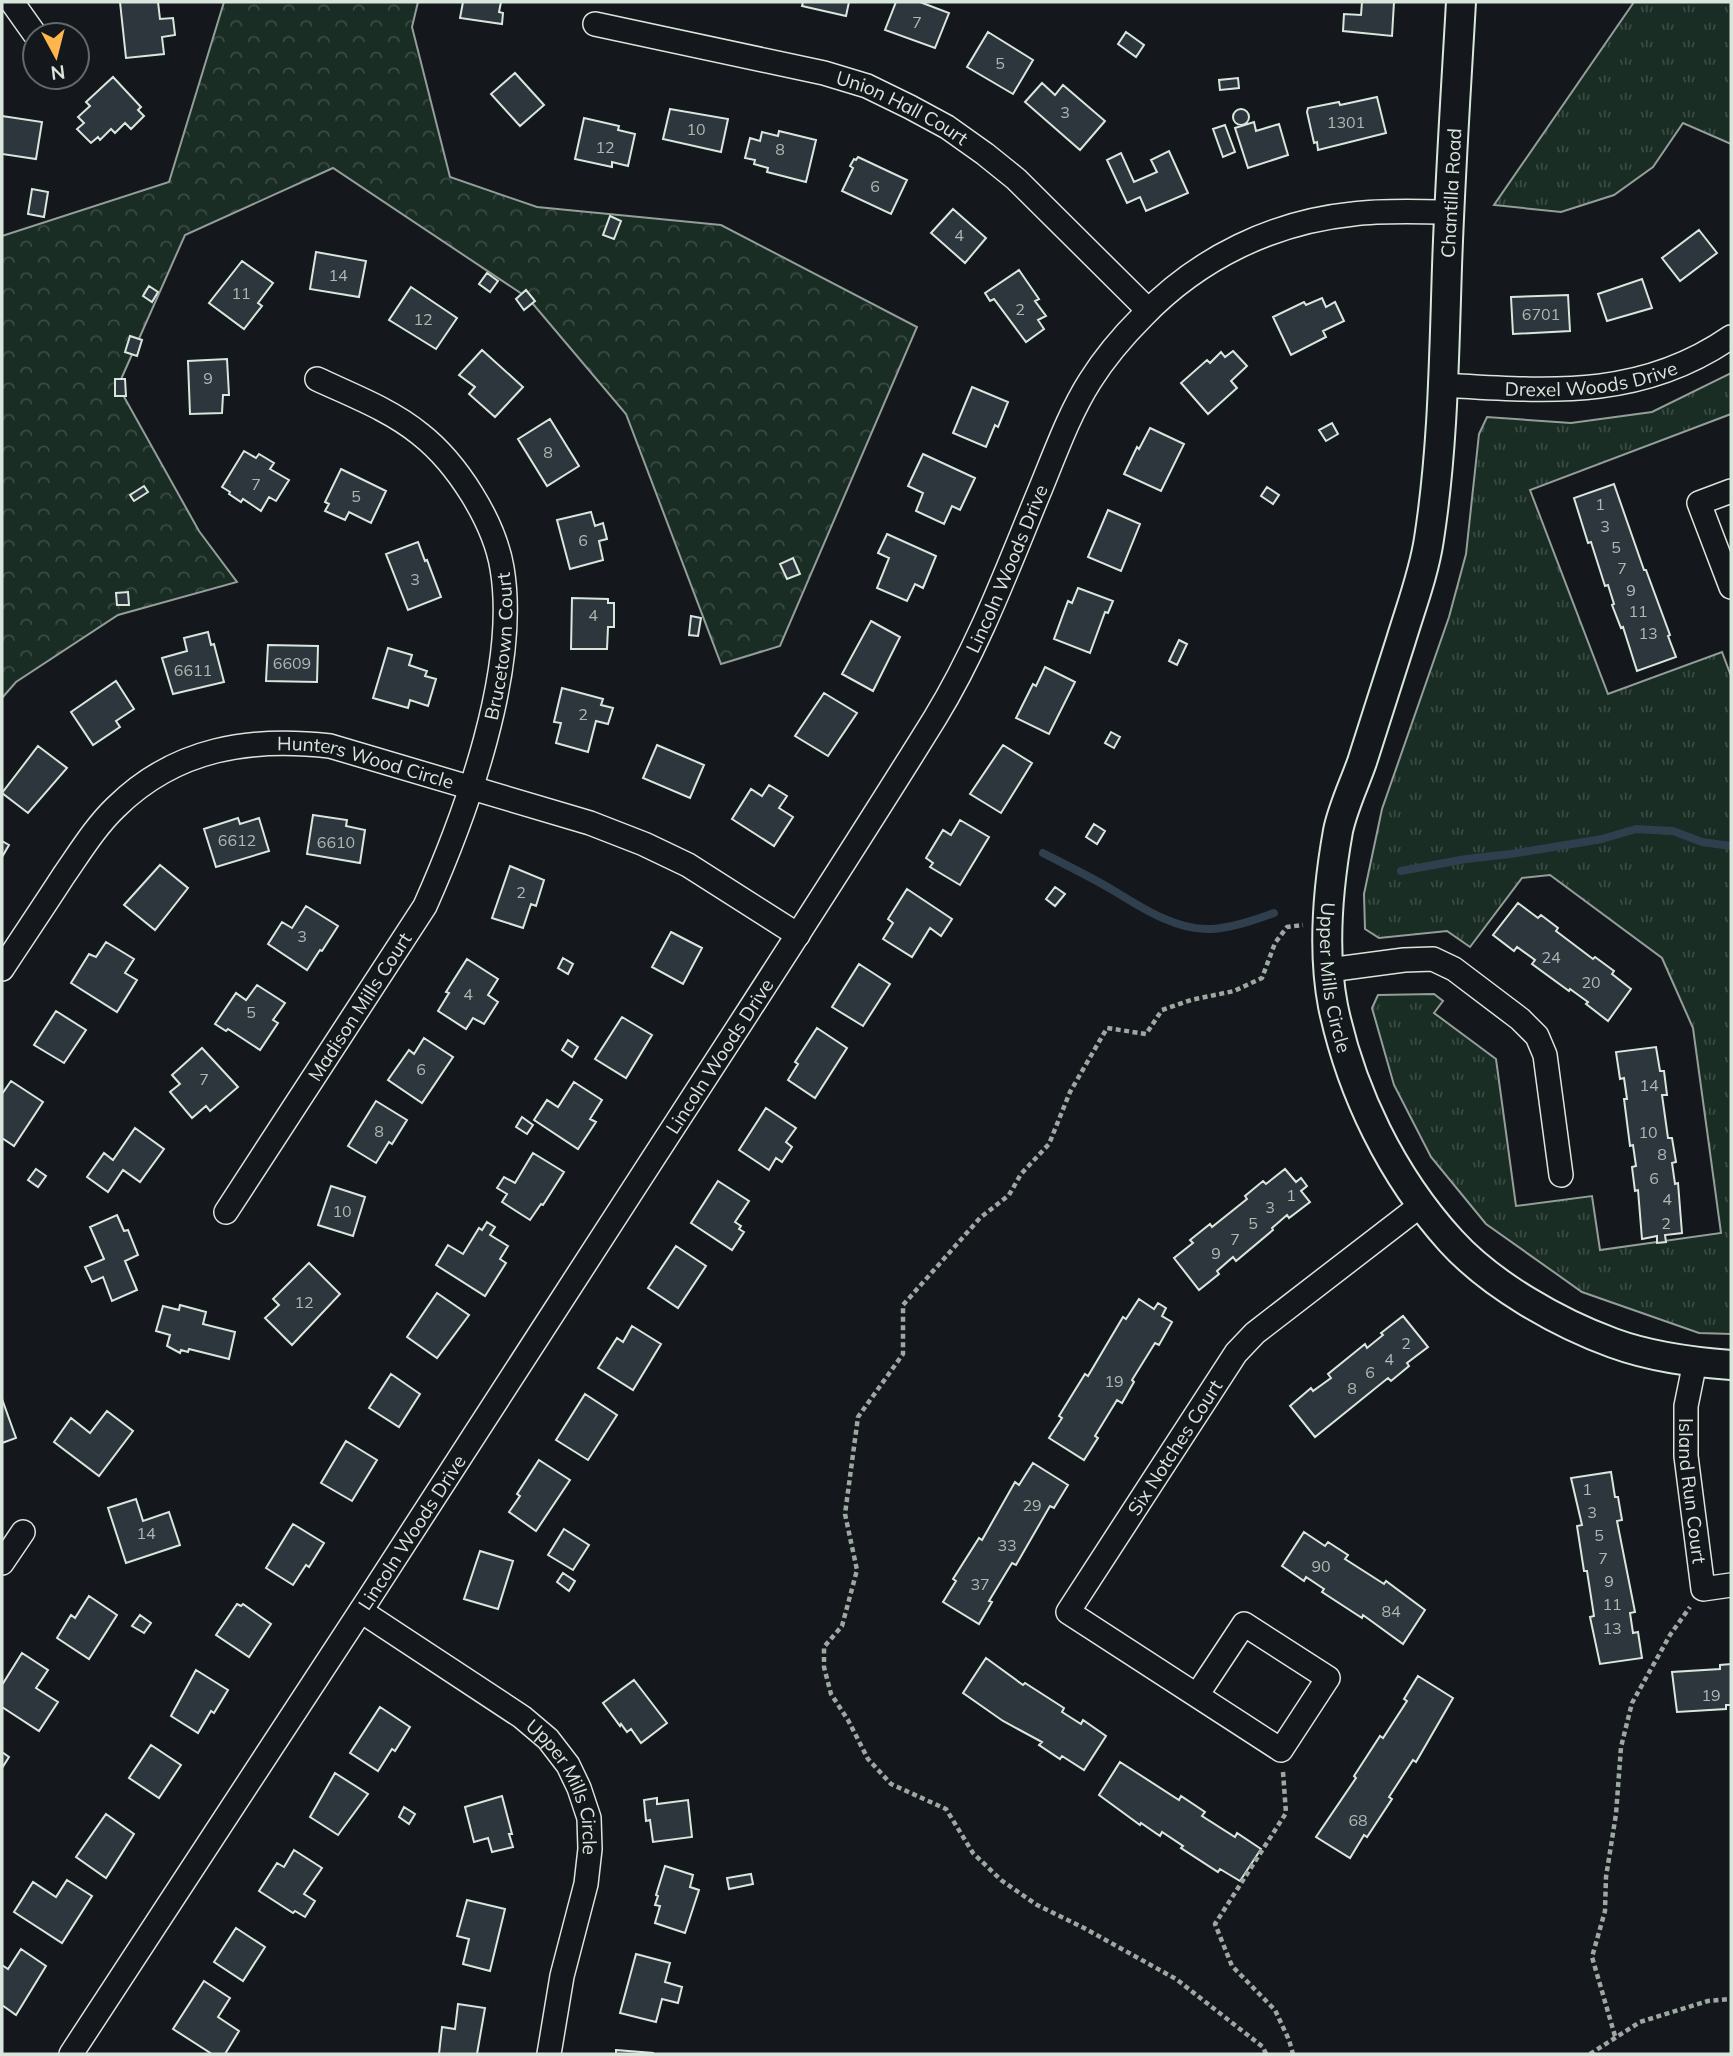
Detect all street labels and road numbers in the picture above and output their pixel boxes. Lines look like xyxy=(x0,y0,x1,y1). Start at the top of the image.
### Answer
street label: Union Hall Court xyxy=(833,65,973,151)
street label: Chantilla Road xyxy=(1436,128,1466,258)
street label: Drexel Woods Drive xyxy=(1504,356,1681,401)
street label: Lincoln Woods Drive xyxy=(960,481,1053,657)
street label: Brucetown Court xyxy=(479,571,517,722)
street label: Hunters Wood Circle xyxy=(277,731,457,794)
street label: Upper Mills Circle xyxy=(1315,901,1356,1055)
street label: Madison Mills Court xyxy=(302,927,417,1086)
street label: Lincoln Woods Drive xyxy=(660,974,778,1138)
street label: Six Notches Court xyxy=(1122,1375,1228,1520)
street label: Island Run Court xyxy=(1674,1418,1712,1565)
street label: Lincoln Woods Drive xyxy=(353,1450,471,1615)
street label: Upper Mills Circle xyxy=(521,1714,602,1856)

